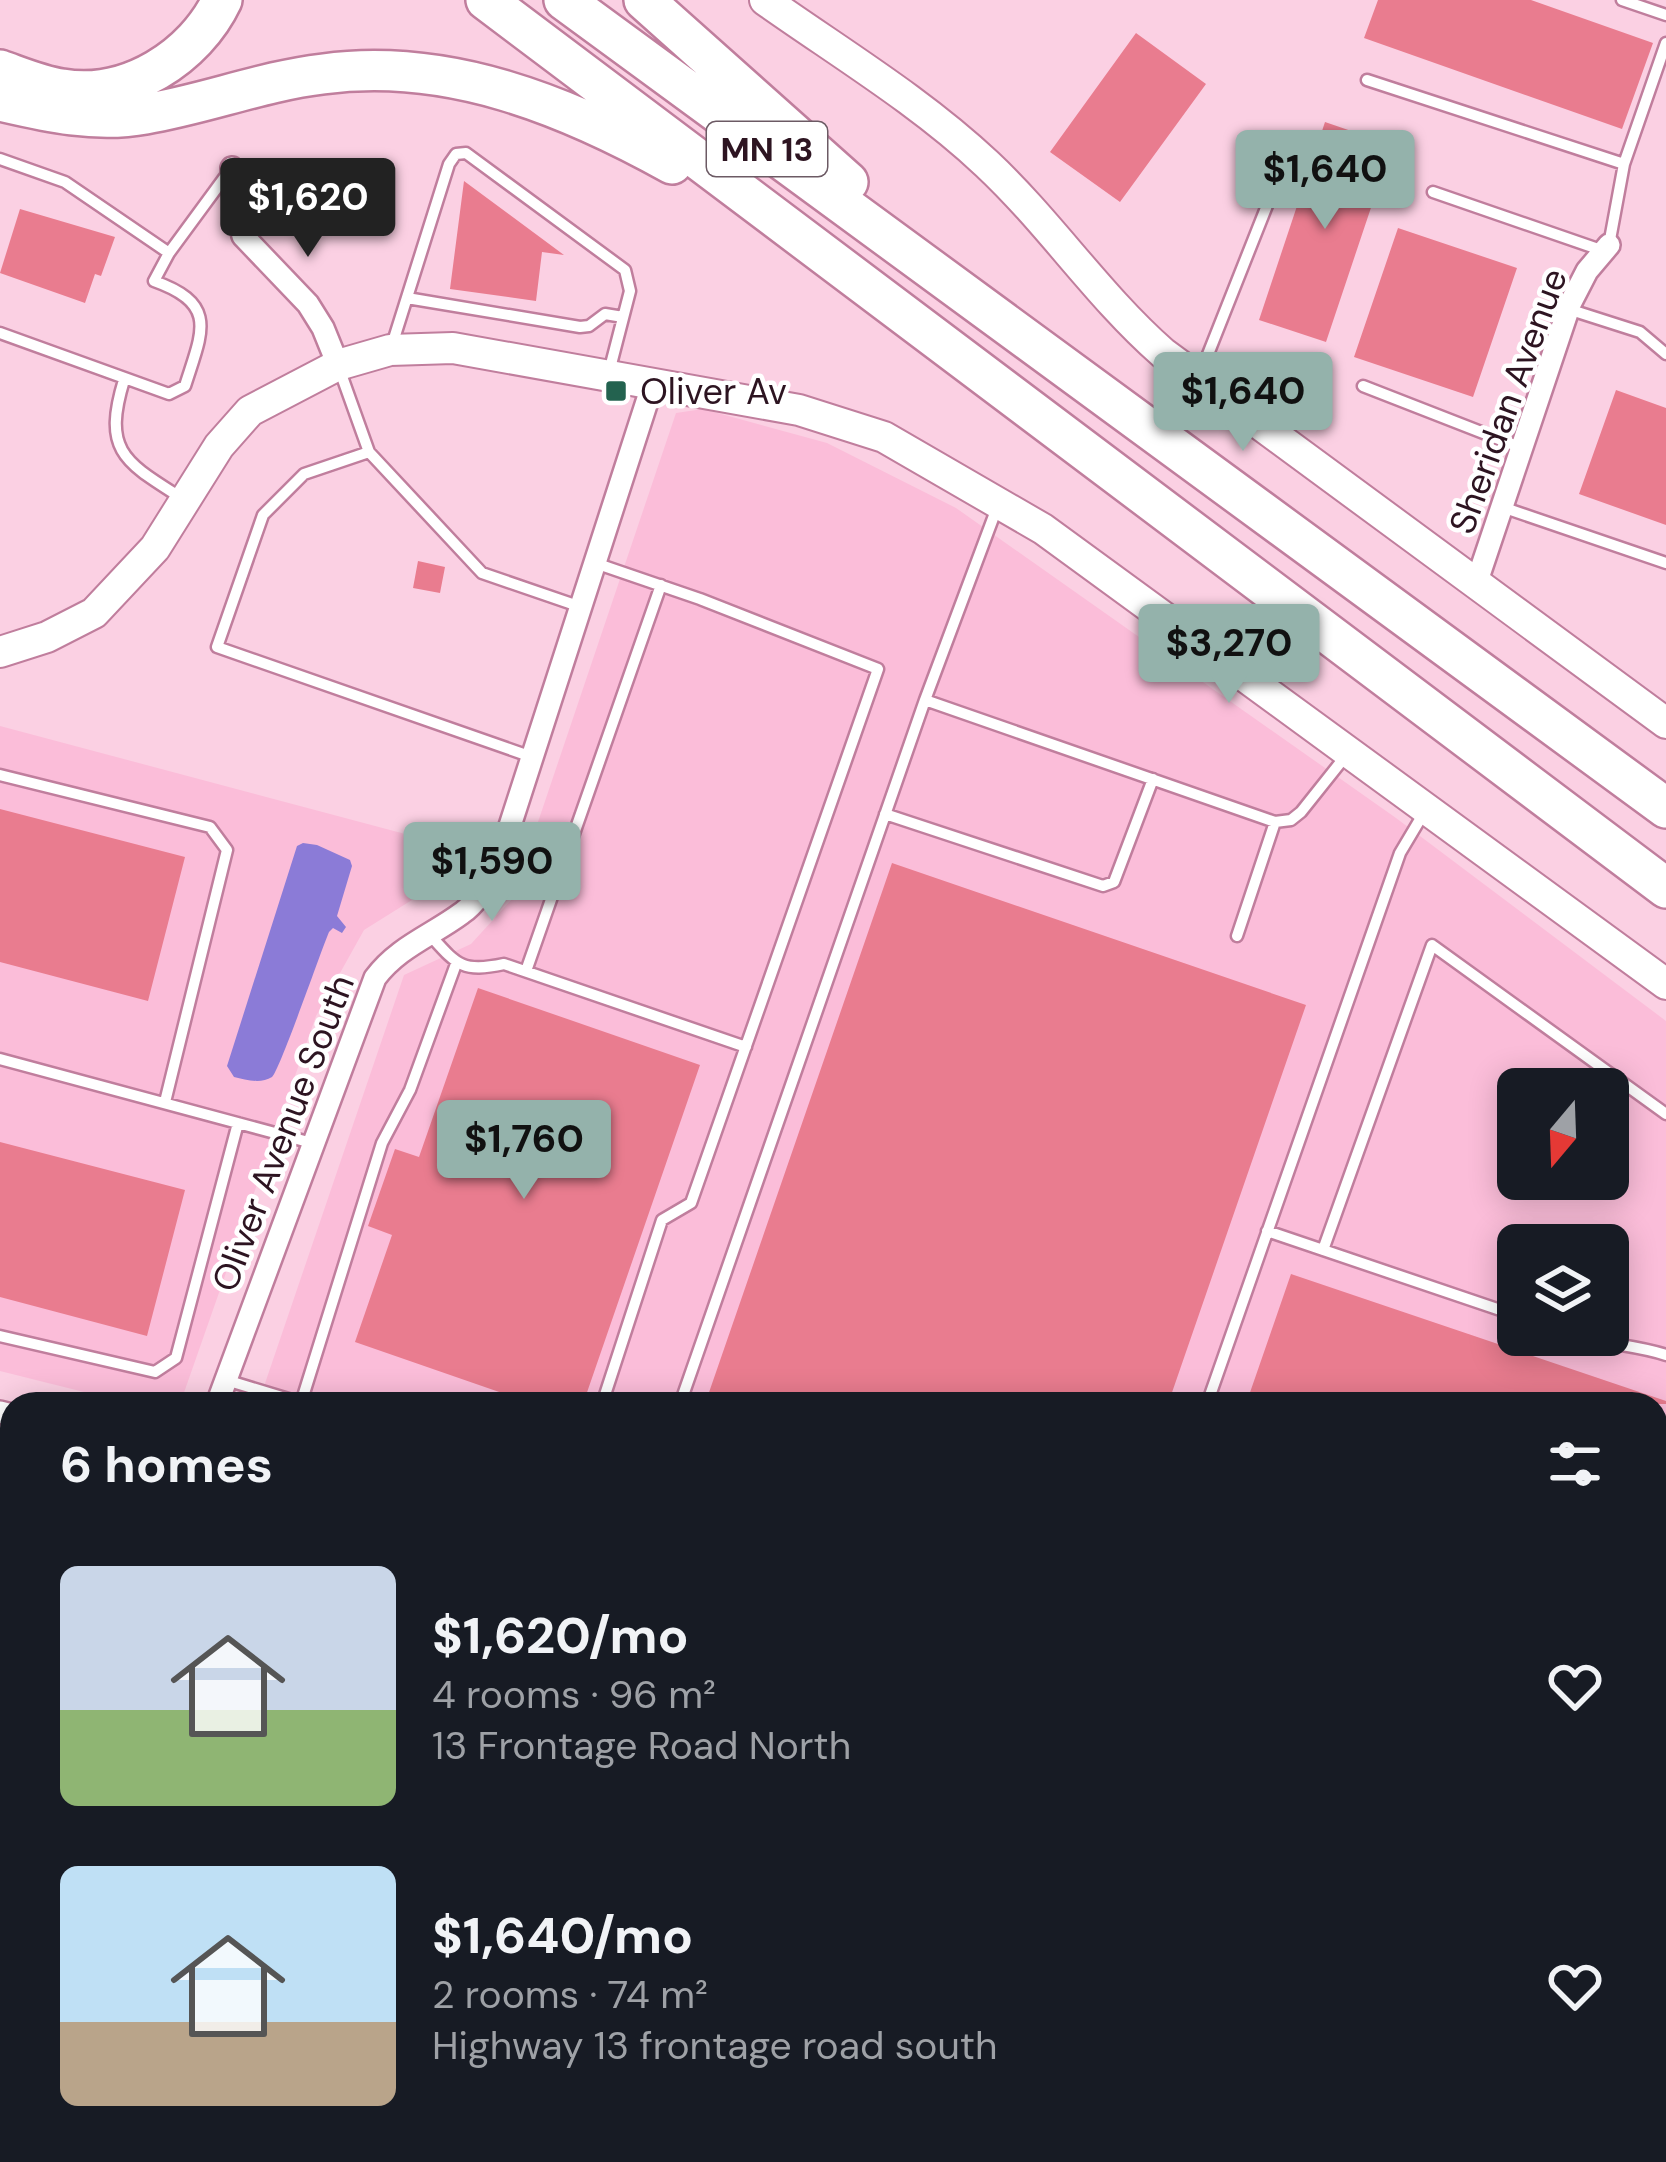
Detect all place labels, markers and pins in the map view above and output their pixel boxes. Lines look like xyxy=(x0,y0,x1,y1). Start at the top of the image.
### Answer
pin: $1,640 xyxy=(1227,130,1423,232)
pin: $1,620 xyxy=(210,158,406,260)
pin: $1,640 xyxy=(1145,352,1341,454)
place label: Oliver Av xyxy=(640,368,787,415)
marker: Oliver Av xyxy=(603,378,629,404)
pin: $3,270 xyxy=(1131,604,1327,706)
pin: $1,590 xyxy=(394,822,590,924)
pin: $1,760 xyxy=(426,1100,622,1202)

